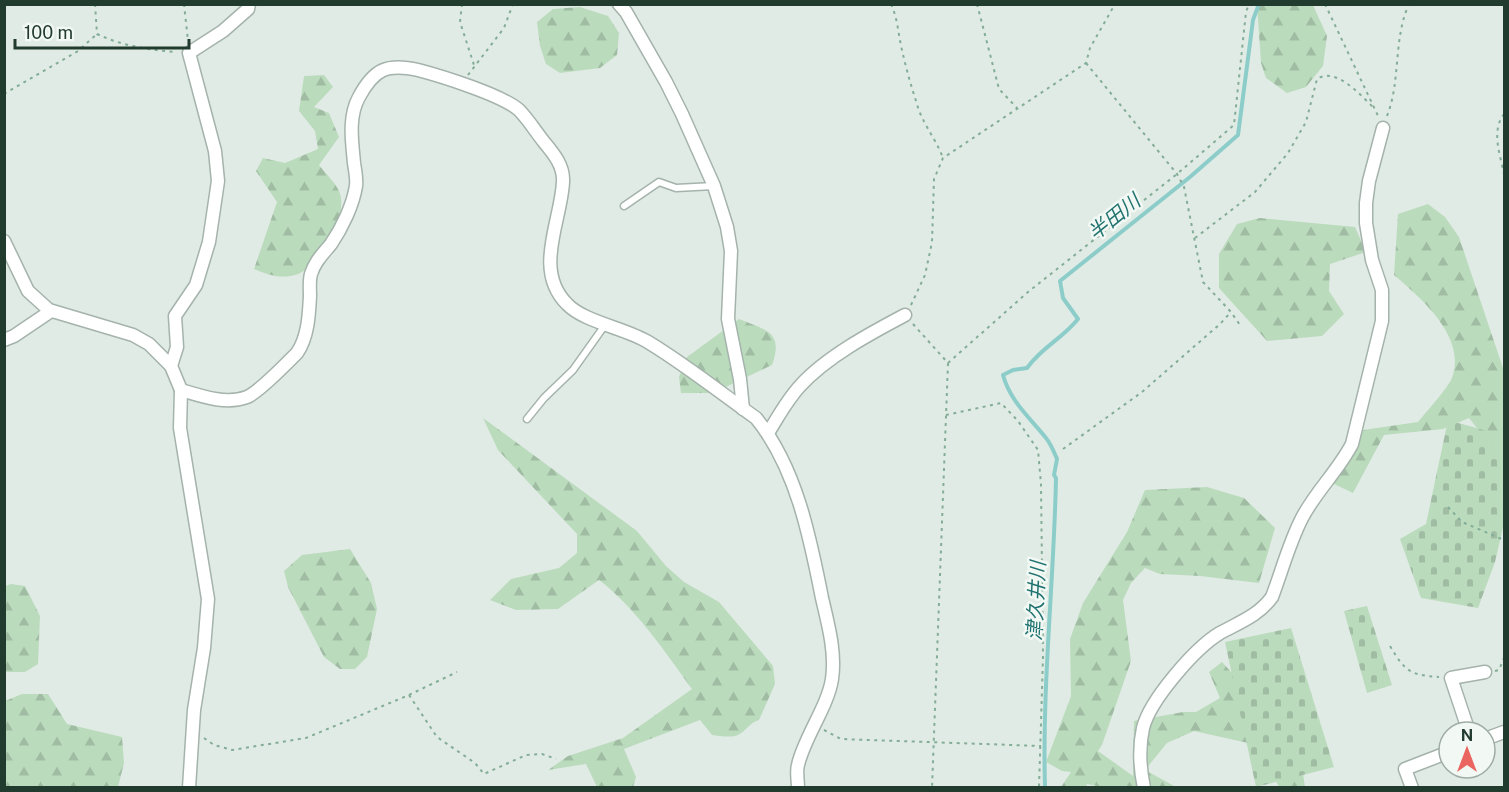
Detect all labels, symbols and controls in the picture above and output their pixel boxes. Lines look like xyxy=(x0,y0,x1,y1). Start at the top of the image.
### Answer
scale bar xyxy=(15,12,189,50)
text: 100 m xyxy=(24,22,73,43)
water label: 半田川 xyxy=(1083,188,1146,245)
water label: 津久井川 xyxy=(1022,558,1050,642)
north arrow xyxy=(1437,720,1497,780)
text: N xyxy=(1461,726,1473,745)

